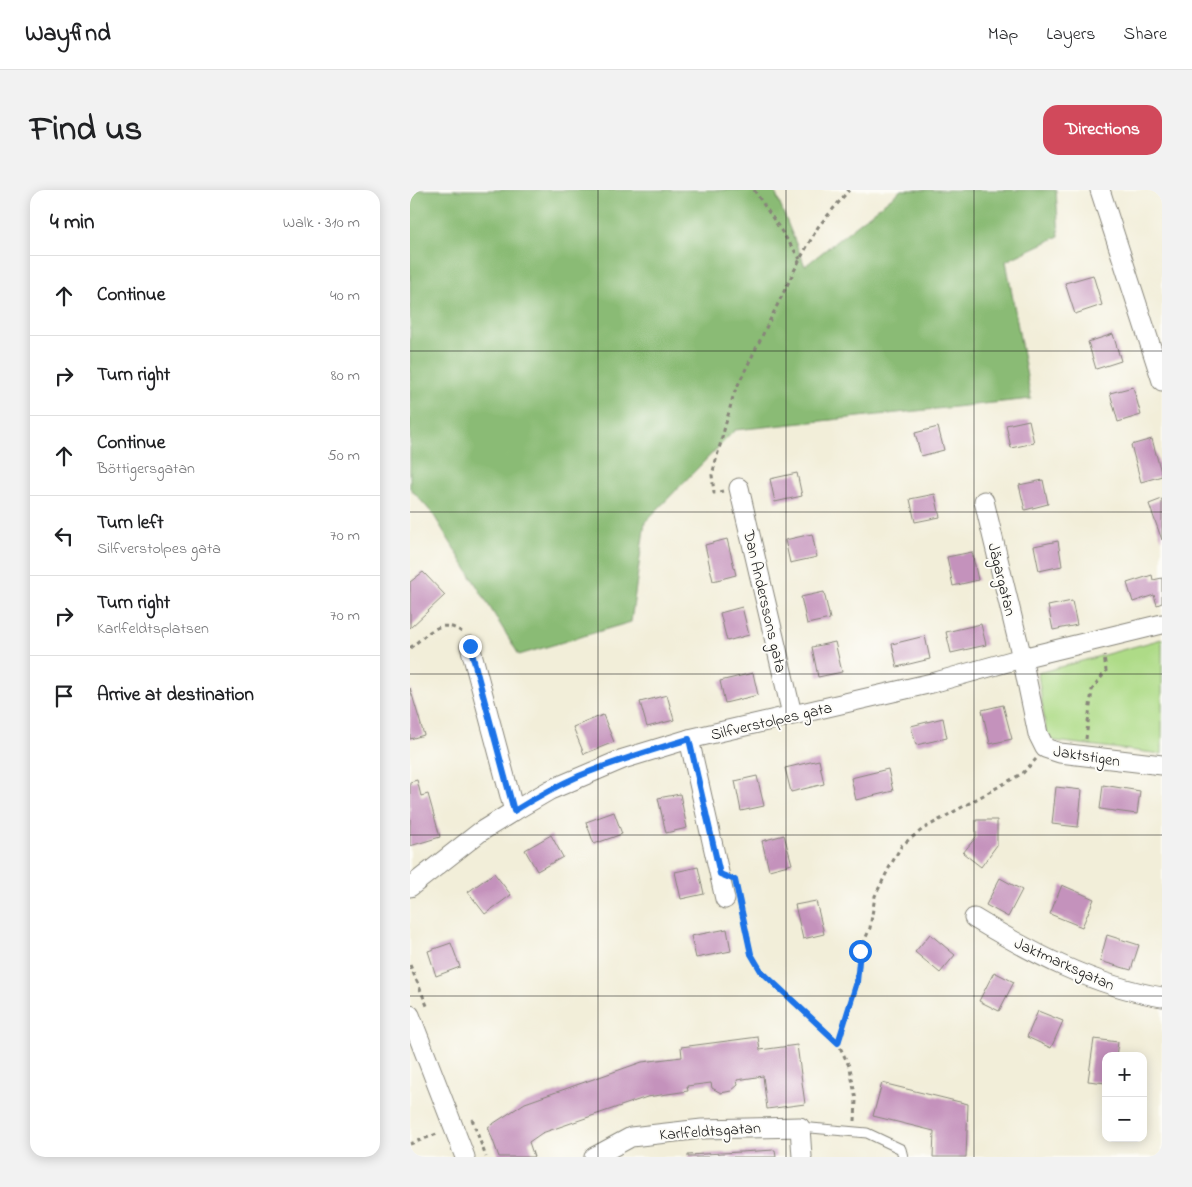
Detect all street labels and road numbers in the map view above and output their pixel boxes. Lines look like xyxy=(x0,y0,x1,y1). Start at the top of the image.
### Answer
street label: Dan Anderssons gata xyxy=(736,527,792,675)
street label: Jägargatan xyxy=(980,540,1022,619)
street label: Silfverstolpes gata xyxy=(708,696,835,748)
street label: Jaktstigen xyxy=(1051,740,1122,774)
street label: Jaktmarksgatan xyxy=(1010,932,1118,998)
street label: Karlfeldtsgatan xyxy=(659,1116,762,1148)

